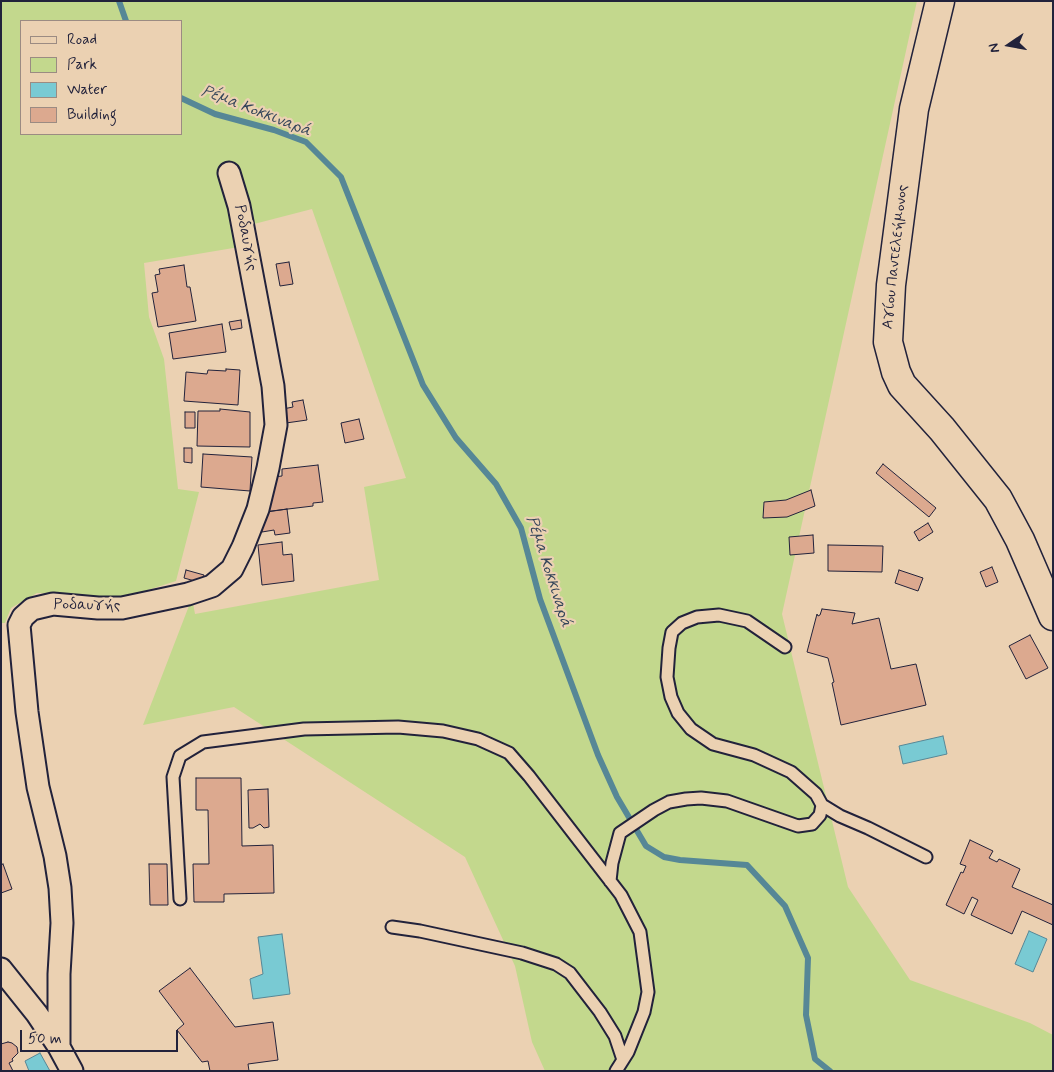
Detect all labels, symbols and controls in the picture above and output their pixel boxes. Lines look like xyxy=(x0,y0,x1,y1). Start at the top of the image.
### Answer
legend xyxy=(20,20,182,135)
north arrow xyxy=(984,20,1034,70)
text: Road xyxy=(67,30,97,50)
text: N xyxy=(985,42,1004,55)
text: Park xyxy=(67,55,97,75)
text: Water xyxy=(67,80,107,100)
water label: Ρέμα Κοκκιναρά xyxy=(199,82,313,142)
text: Building xyxy=(67,105,117,125)
street label: Αγίου Παντελεήμονος xyxy=(879,184,913,330)
street label: Ροδαυγής xyxy=(230,204,260,272)
water label: Ρέμα Κοκκιναρά xyxy=(521,514,575,630)
street label: Ροδαυγής xyxy=(54,596,120,616)
scale bar xyxy=(22,1020,180,1052)
text: 50 m xyxy=(28,1029,62,1049)

